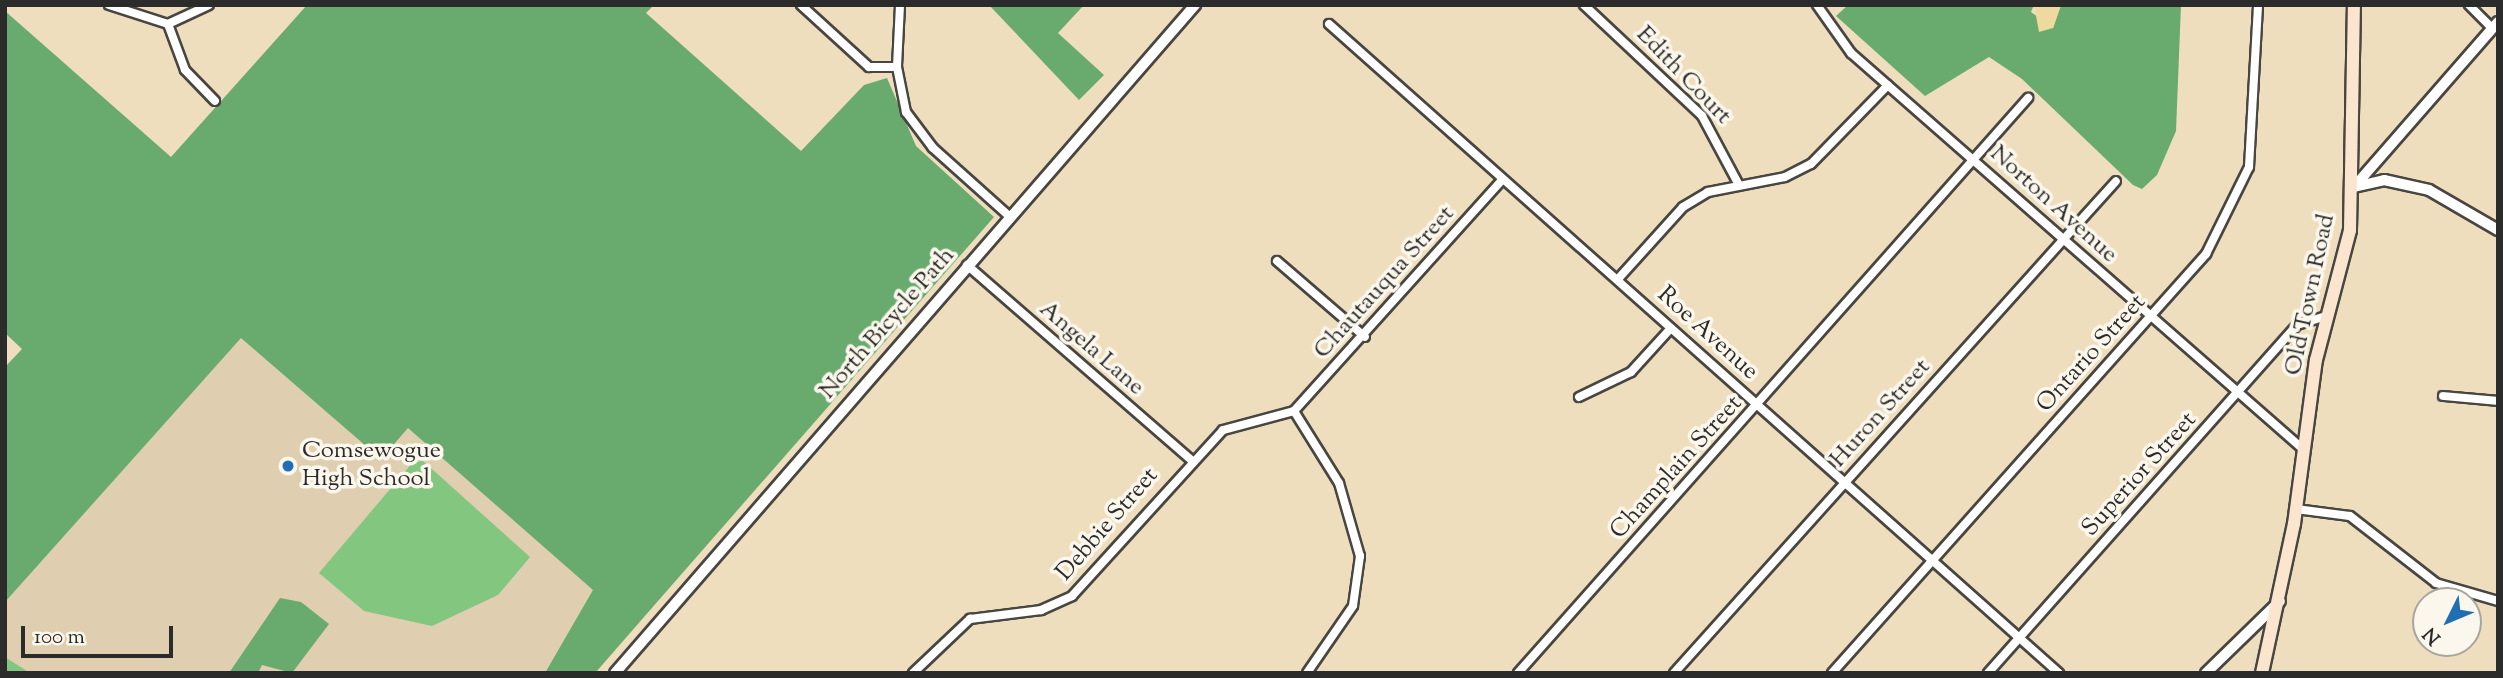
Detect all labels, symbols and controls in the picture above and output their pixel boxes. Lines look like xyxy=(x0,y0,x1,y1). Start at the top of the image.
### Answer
street label: Edith Court xyxy=(1629,21,1737,131)
street label: Norton Avenue xyxy=(1983,140,2123,270)
street label: Chautauqua Street xyxy=(1309,201,1461,365)
street label: Old Town Road xyxy=(2280,212,2342,378)
street label: North Bicycle Path xyxy=(814,242,962,406)
street label: Roe Avenue xyxy=(1650,281,1764,387)
street label: Ontario Street xyxy=(2031,289,2153,419)
street label: Angela Lane xyxy=(1033,296,1149,402)
street label: Huron Street xyxy=(1825,354,1937,474)
street label: Champlain Street xyxy=(1605,390,1749,546)
street label: Superior Street xyxy=(2077,407,2203,543)
place label: Comsewogue High School xyxy=(302,438,441,494)
marker: Comsewogue High School xyxy=(280,458,296,474)
street label: Debbie Street xyxy=(1051,462,1165,588)
north arrow xyxy=(2412,587,2482,657)
scale bar xyxy=(24,612,177,656)
text: N xyxy=(2418,621,2448,650)
text: 100 m xyxy=(34,623,85,653)

